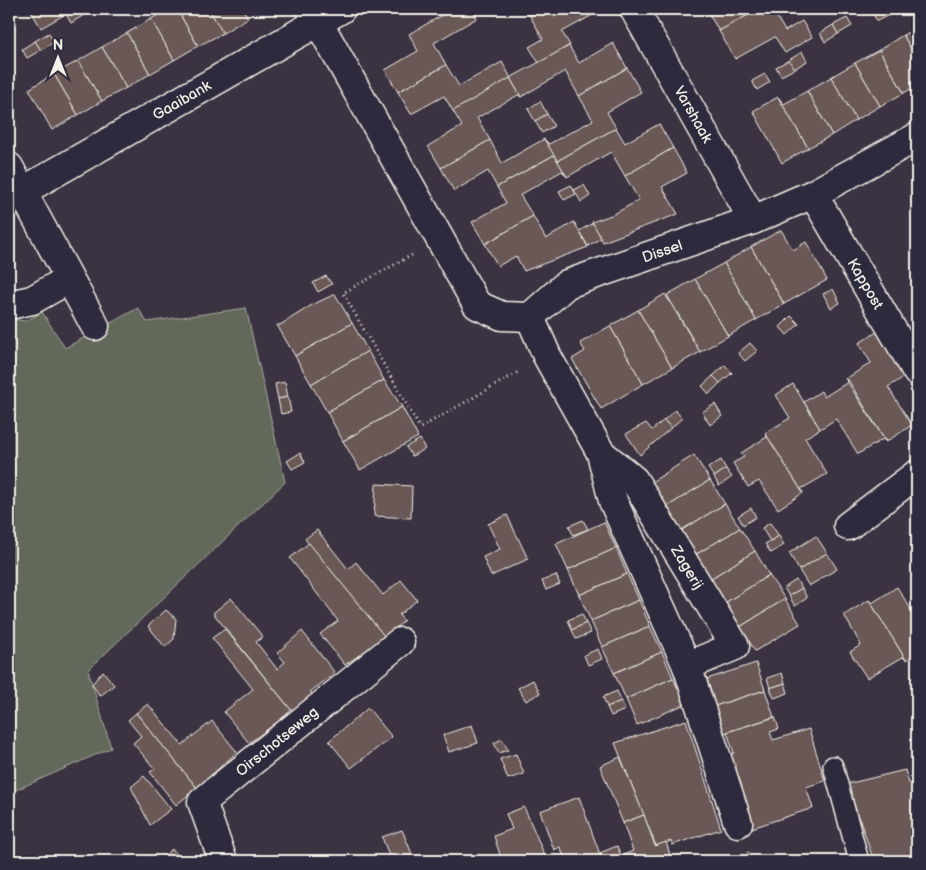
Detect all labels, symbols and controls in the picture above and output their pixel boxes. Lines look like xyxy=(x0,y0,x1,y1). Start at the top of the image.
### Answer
north arrow xyxy=(32,32,82,82)
text: N xyxy=(53,37,63,54)
street label: Gaaibank xyxy=(149,76,215,124)
street label: Varshaak xyxy=(670,83,717,147)
street label: Dissel xyxy=(639,235,685,267)
street label: Kappost xyxy=(843,255,888,313)
street label: Zagerij xyxy=(666,541,708,593)
street label: Oirschotseweg xyxy=(232,702,322,780)

